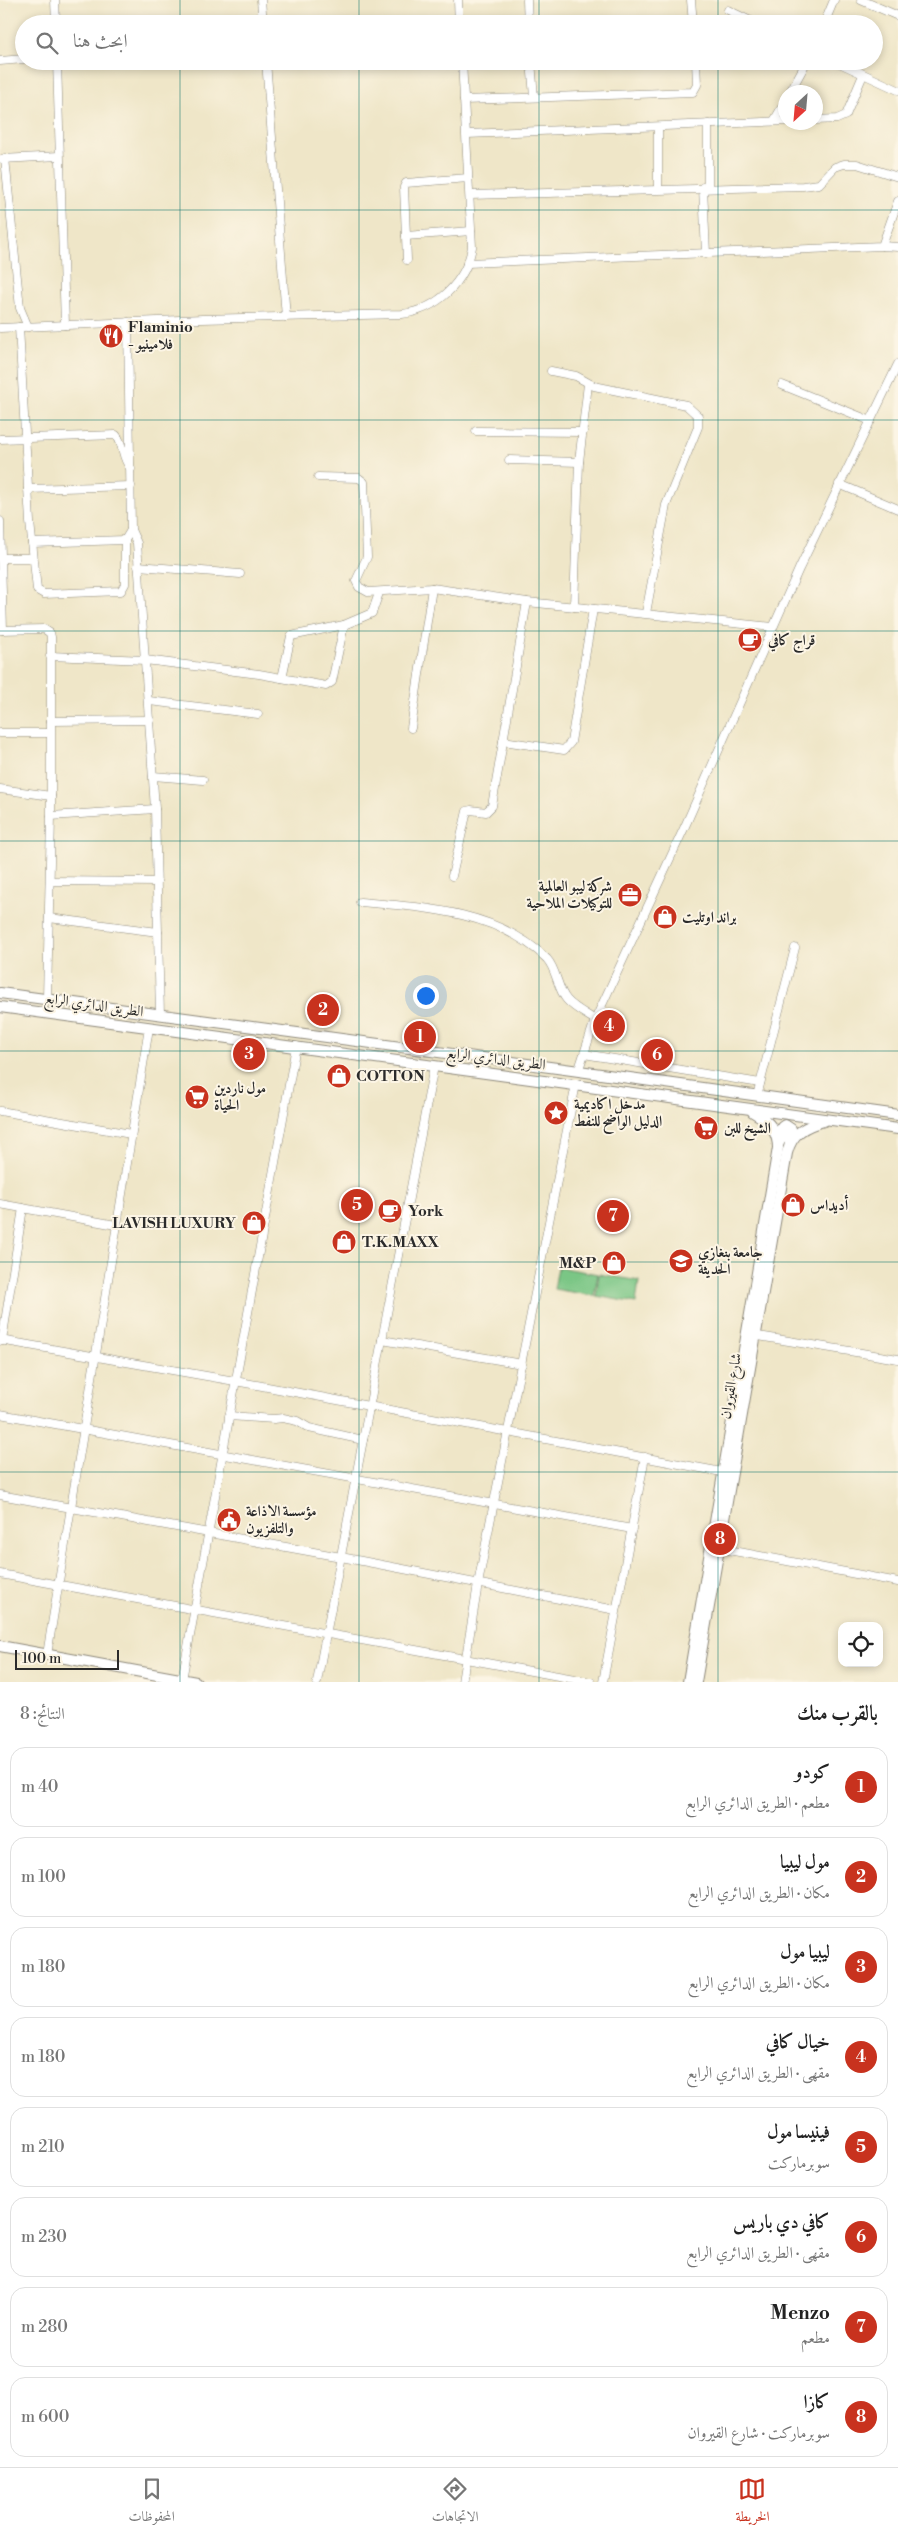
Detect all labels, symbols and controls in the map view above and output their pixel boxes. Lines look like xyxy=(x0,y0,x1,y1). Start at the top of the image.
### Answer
search box xyxy=(15,15,883,70)
icon: search xyxy=(33,29,61,57)
text: ابحث هنا xyxy=(73,29,128,53)
north arrow xyxy=(778,85,823,130)
place label: Flaminio - فلامينيو xyxy=(128,318,193,354)
restaurant icon: Flaminio - فلامينيو xyxy=(98,323,124,349)
cafe icon: قراج كافي xyxy=(737,627,763,653)
place label: قراج كافي xyxy=(767,631,815,654)
place label: شركة ليبو العالمية للتوكيلات الملاحية xyxy=(526,877,612,913)
office icon: شركة ليبو العالمية للتوكيلات الملاحية xyxy=(617,882,643,908)
shop icon: براند اوتليت xyxy=(652,904,678,930)
place label: براند اوتليت xyxy=(682,908,737,927)
your location xyxy=(413,983,439,1009)
street label: الطريق الدائري الرابع xyxy=(43,989,145,1025)
pin: 2 xyxy=(307,991,339,1029)
pin: 4 xyxy=(593,1007,625,1045)
pin: 1 xyxy=(404,1018,436,1056)
pin: 3 xyxy=(233,1035,265,1073)
pin: 6 xyxy=(641,1036,673,1074)
street label: الطريق الدائري الرابع xyxy=(445,1043,547,1078)
shop icon: COTTON xyxy=(326,1063,352,1089)
place label: COTTON xyxy=(356,1067,425,1086)
place label: مول ناردين الحياة xyxy=(214,1079,266,1115)
supermarket icon: مول ناردين الحياة xyxy=(184,1084,210,1110)
place label: مدخل اكاديمية الدليل الواضح للنفط xyxy=(574,1095,662,1134)
place icon: مدخل اكاديمية الدليل الواضح للنفط xyxy=(543,1100,569,1126)
supermarket icon: الشيخ للبن xyxy=(693,1115,719,1141)
place label: الشيخ للبن xyxy=(724,1119,771,1142)
pin: 5 xyxy=(341,1186,373,1224)
shop icon: أديداس xyxy=(780,1192,806,1218)
place label: أديداس xyxy=(810,1194,849,1215)
pin: 7 xyxy=(597,1197,629,1235)
cafe icon: York xyxy=(377,1198,403,1224)
place label: York xyxy=(408,1202,444,1221)
shop icon: LAVISH LUXURY xyxy=(241,1210,267,1236)
place label: LAVISH LUXURY xyxy=(112,1214,236,1233)
shop icon: T.K.MAXX xyxy=(331,1229,357,1255)
place label: T.K.MAXX xyxy=(362,1233,440,1252)
place label: جامعة بنغازي الحديثة xyxy=(698,1243,763,1279)
school or university icon: جامعة بنغازي الحديثة xyxy=(668,1248,694,1274)
shop icon: M&P xyxy=(601,1250,627,1276)
place label: M&P xyxy=(559,1254,596,1273)
street label: شارع القيروان xyxy=(716,1351,749,1421)
place label: مؤسسة الاذاعة والتلفزيون xyxy=(246,1502,317,1538)
public building icon: مؤسسة الاذاعة والتلفزيون xyxy=(216,1507,242,1533)
pin: 8 xyxy=(704,1520,736,1558)
map controls xyxy=(838,1622,883,1667)
button: locate xyxy=(838,1622,883,1667)
scale bar xyxy=(15,1647,119,1670)
text: 100 m xyxy=(22,1650,61,1668)
text: بالقرب منك xyxy=(797,1701,878,1727)
text: النتائج: 8 xyxy=(20,1704,65,1724)
text: كودو xyxy=(795,1760,830,1784)
text: 40 m xyxy=(21,1777,58,1797)
text: 1 xyxy=(857,1777,865,1797)
text: مطعم · الطريق الدائري الرابع xyxy=(685,1793,830,1813)
text: مول ليبيا xyxy=(780,1850,830,1874)
text: 100 m xyxy=(21,1867,66,1887)
text: 2 xyxy=(856,1867,866,1887)
text: مكان · الطريق الدائري الرابع xyxy=(687,1883,830,1903)
text: ليبيا مول xyxy=(780,1940,830,1964)
text: 180 m xyxy=(21,1957,65,1977)
text: 3 xyxy=(856,1957,866,1977)
text: مكان · الطريق الدائري الرابع xyxy=(687,1973,830,1993)
text: خيال كافي xyxy=(766,2030,830,2054)
text: 180 m xyxy=(21,2047,65,2067)
text: 4 xyxy=(856,2047,866,2067)
text: مقهى · الطريق الدائري الرابع xyxy=(686,2063,830,2083)
text: فينيسا مول xyxy=(767,2120,830,2144)
text: 210 m xyxy=(21,2137,65,2157)
text: 5 xyxy=(856,2137,866,2157)
text: سوبرماركت xyxy=(768,2153,830,2173)
text: كافي دي باريس xyxy=(733,2210,830,2234)
text: 230 m xyxy=(21,2227,67,2247)
text: 6 xyxy=(856,2227,866,2247)
text: مقهى · الطريق الدائري الرابع xyxy=(686,2243,830,2263)
text: Menzo xyxy=(770,2301,830,2325)
text: 280 m xyxy=(21,2317,68,2337)
text: 7 xyxy=(856,2317,866,2337)
text: مطعم xyxy=(801,2328,830,2348)
text: كازا xyxy=(804,2390,830,2414)
text: 600 m xyxy=(21,2407,69,2427)
text: 8 xyxy=(856,2407,866,2427)
text: سوبرماركت · شارع القيروان xyxy=(687,2423,830,2443)
tab: المحفوظات xyxy=(129,2475,175,2530)
tab: الاتجاهات xyxy=(432,2475,478,2530)
tab: الخريطة xyxy=(735,2475,770,2530)

